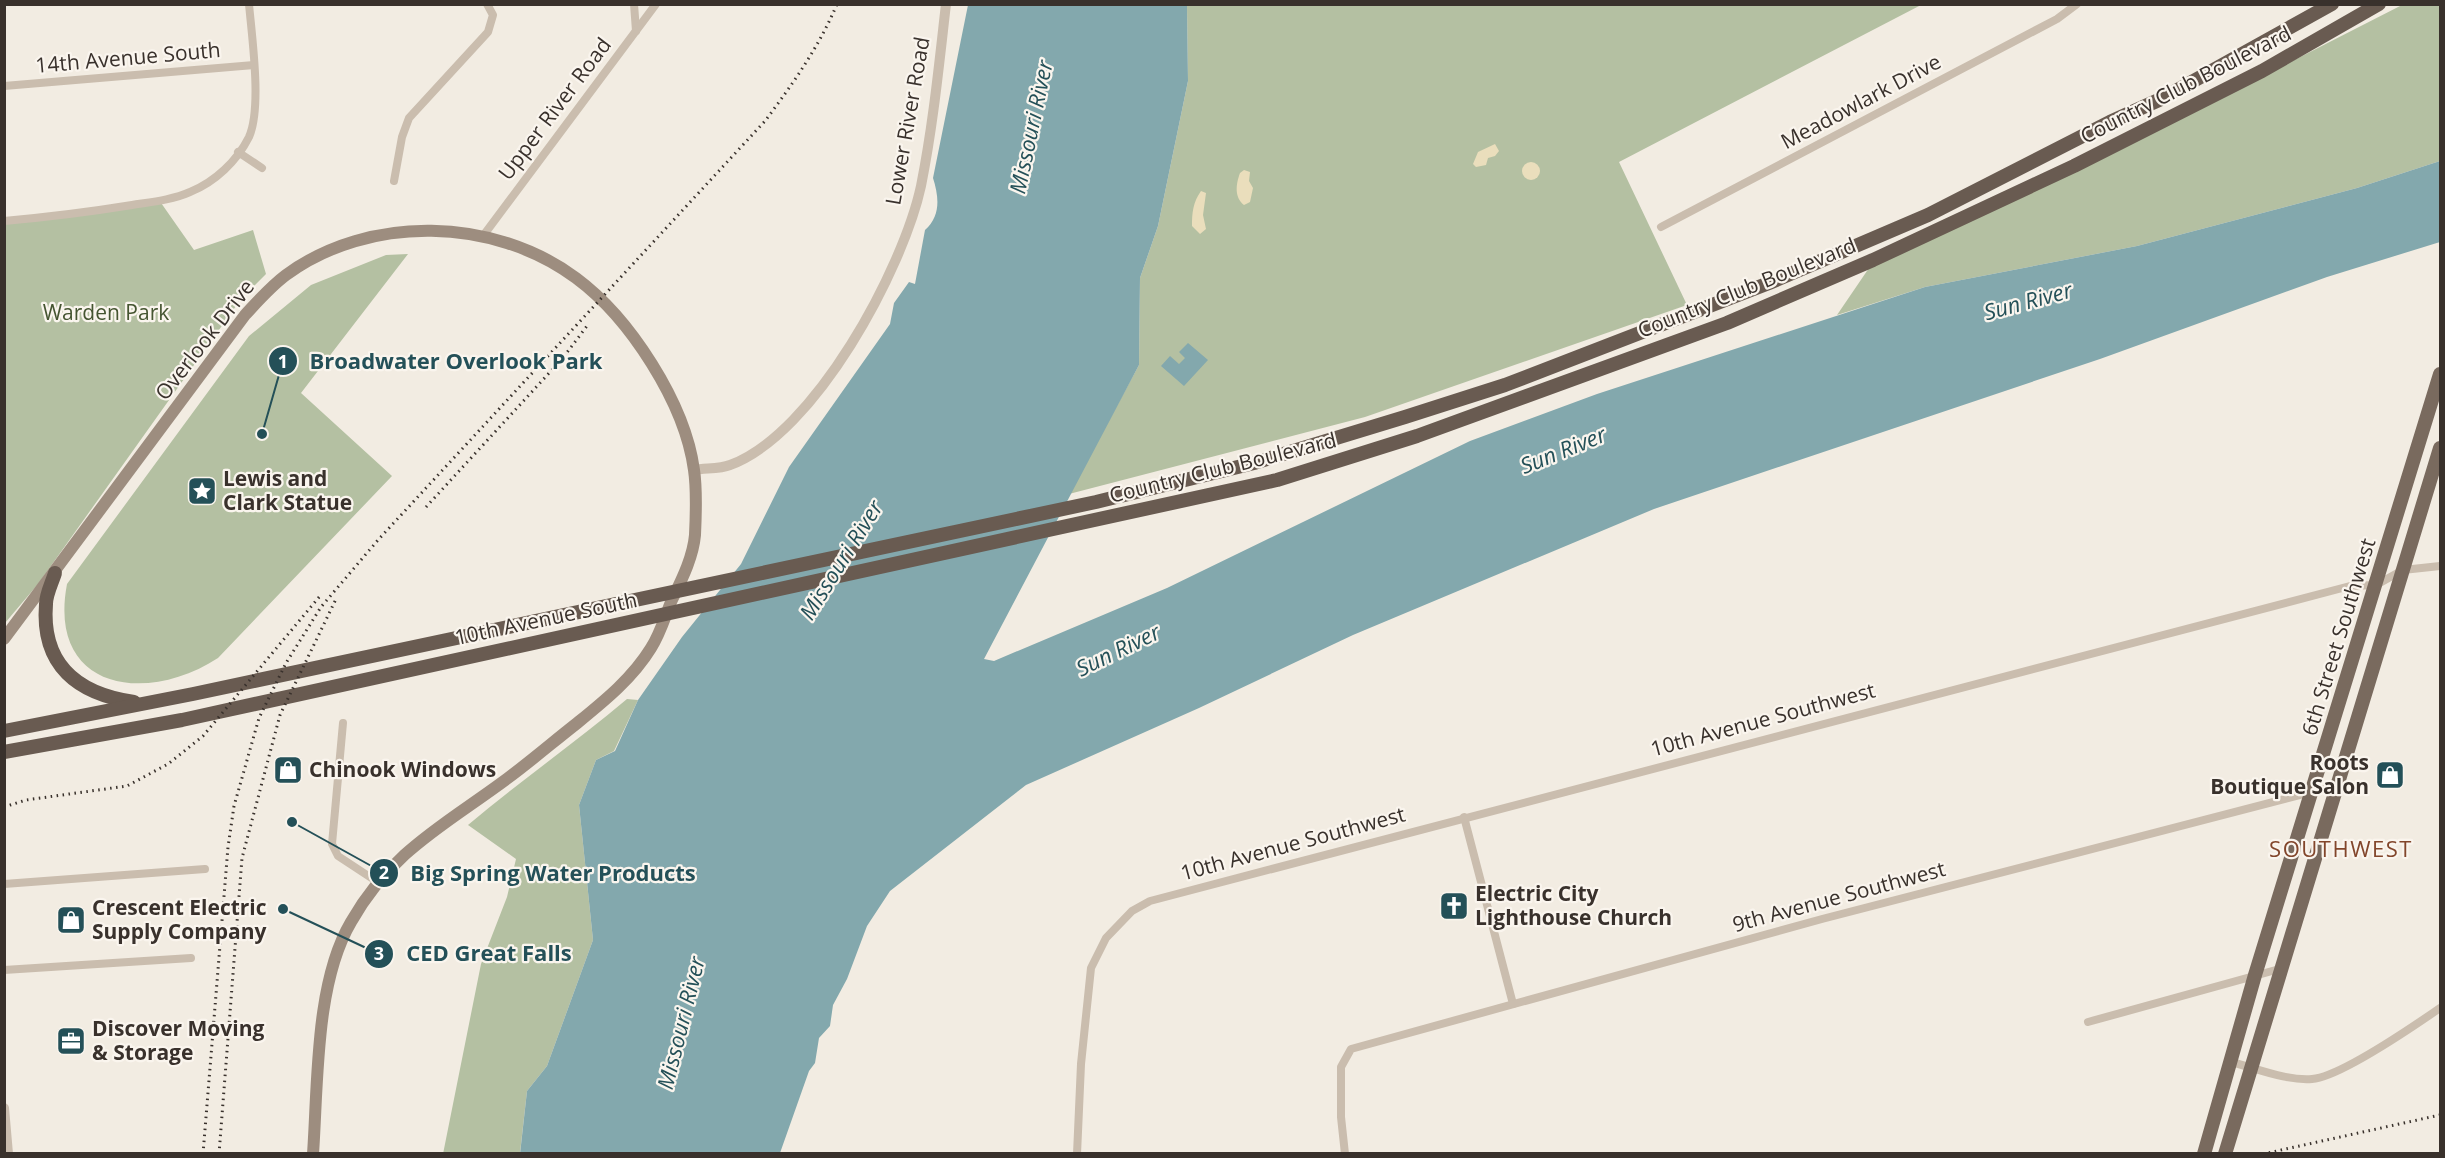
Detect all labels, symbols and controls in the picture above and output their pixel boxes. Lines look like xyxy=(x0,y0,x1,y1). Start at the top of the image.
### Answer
street label: Country Club Boulevard xyxy=(2075,19,2296,150)
street label: Upper River Road xyxy=(491,31,617,185)
street label: Lower River Road xyxy=(878,34,936,207)
street label: 14th Avenue South xyxy=(34,35,222,79)
street label: Meadowlark Drive xyxy=(1776,47,1945,155)
water label: Missouri River xyxy=(1001,56,1059,196)
street label: Country Club Boulevard xyxy=(1633,230,1860,344)
street label: Overlook Drive xyxy=(148,273,260,405)
water label: Sun River xyxy=(1980,274,2076,326)
park label: Warden Park xyxy=(43,298,169,326)
callout: Broadwater Overlook Park xyxy=(268,341,615,381)
text: Broadwater Overlook Park xyxy=(309,345,603,375)
text: 1 xyxy=(278,349,288,373)
water label: Sun River xyxy=(1515,418,1611,480)
street label: Country Club Boulevard xyxy=(1106,425,1339,509)
place label: Lewis and Clark Statue xyxy=(223,464,352,516)
place icon: Lewis and Clark Statue xyxy=(186,475,218,507)
water label: Missouri River xyxy=(791,493,890,625)
street label: 6th Street Southwest xyxy=(2295,535,2381,739)
street label: 10th Avenue South xyxy=(452,585,640,651)
water label: Sun River xyxy=(1071,615,1166,682)
street label: 10th Avenue Southwest xyxy=(1647,676,1878,762)
place label: Roots Boutique Salon xyxy=(2210,748,2369,800)
shop icon: Chinook Windows xyxy=(272,754,304,786)
place label: Chinook Windows xyxy=(309,755,496,783)
shop icon: Roots Boutique Salon xyxy=(2374,759,2406,791)
street label: 10th Avenue Southwest xyxy=(1177,800,1408,886)
district label: SOUTHWEST xyxy=(2269,833,2413,863)
callout: Big Spring Water Products xyxy=(369,853,708,893)
street label: 9th Avenue Southwest xyxy=(1729,854,1948,938)
text: Big Spring Water Products xyxy=(410,857,696,887)
text: 2 xyxy=(379,860,389,884)
place label: Electric City Lighthouse Church xyxy=(1475,879,1672,931)
church icon: Electric City Lighthouse Church xyxy=(1438,890,1470,922)
place label: Crescent Electric Supply Company xyxy=(92,893,267,945)
shop icon: Crescent Electric Supply Company xyxy=(55,904,87,936)
callout: CED Great Falls xyxy=(364,934,584,974)
text: CED Great Falls xyxy=(406,937,572,967)
text: 3 xyxy=(374,941,384,965)
water label: Missouri River xyxy=(649,952,711,1092)
place label: Discover Moving & Storage xyxy=(92,1014,264,1066)
office icon: Discover Moving & Storage xyxy=(55,1025,87,1057)

